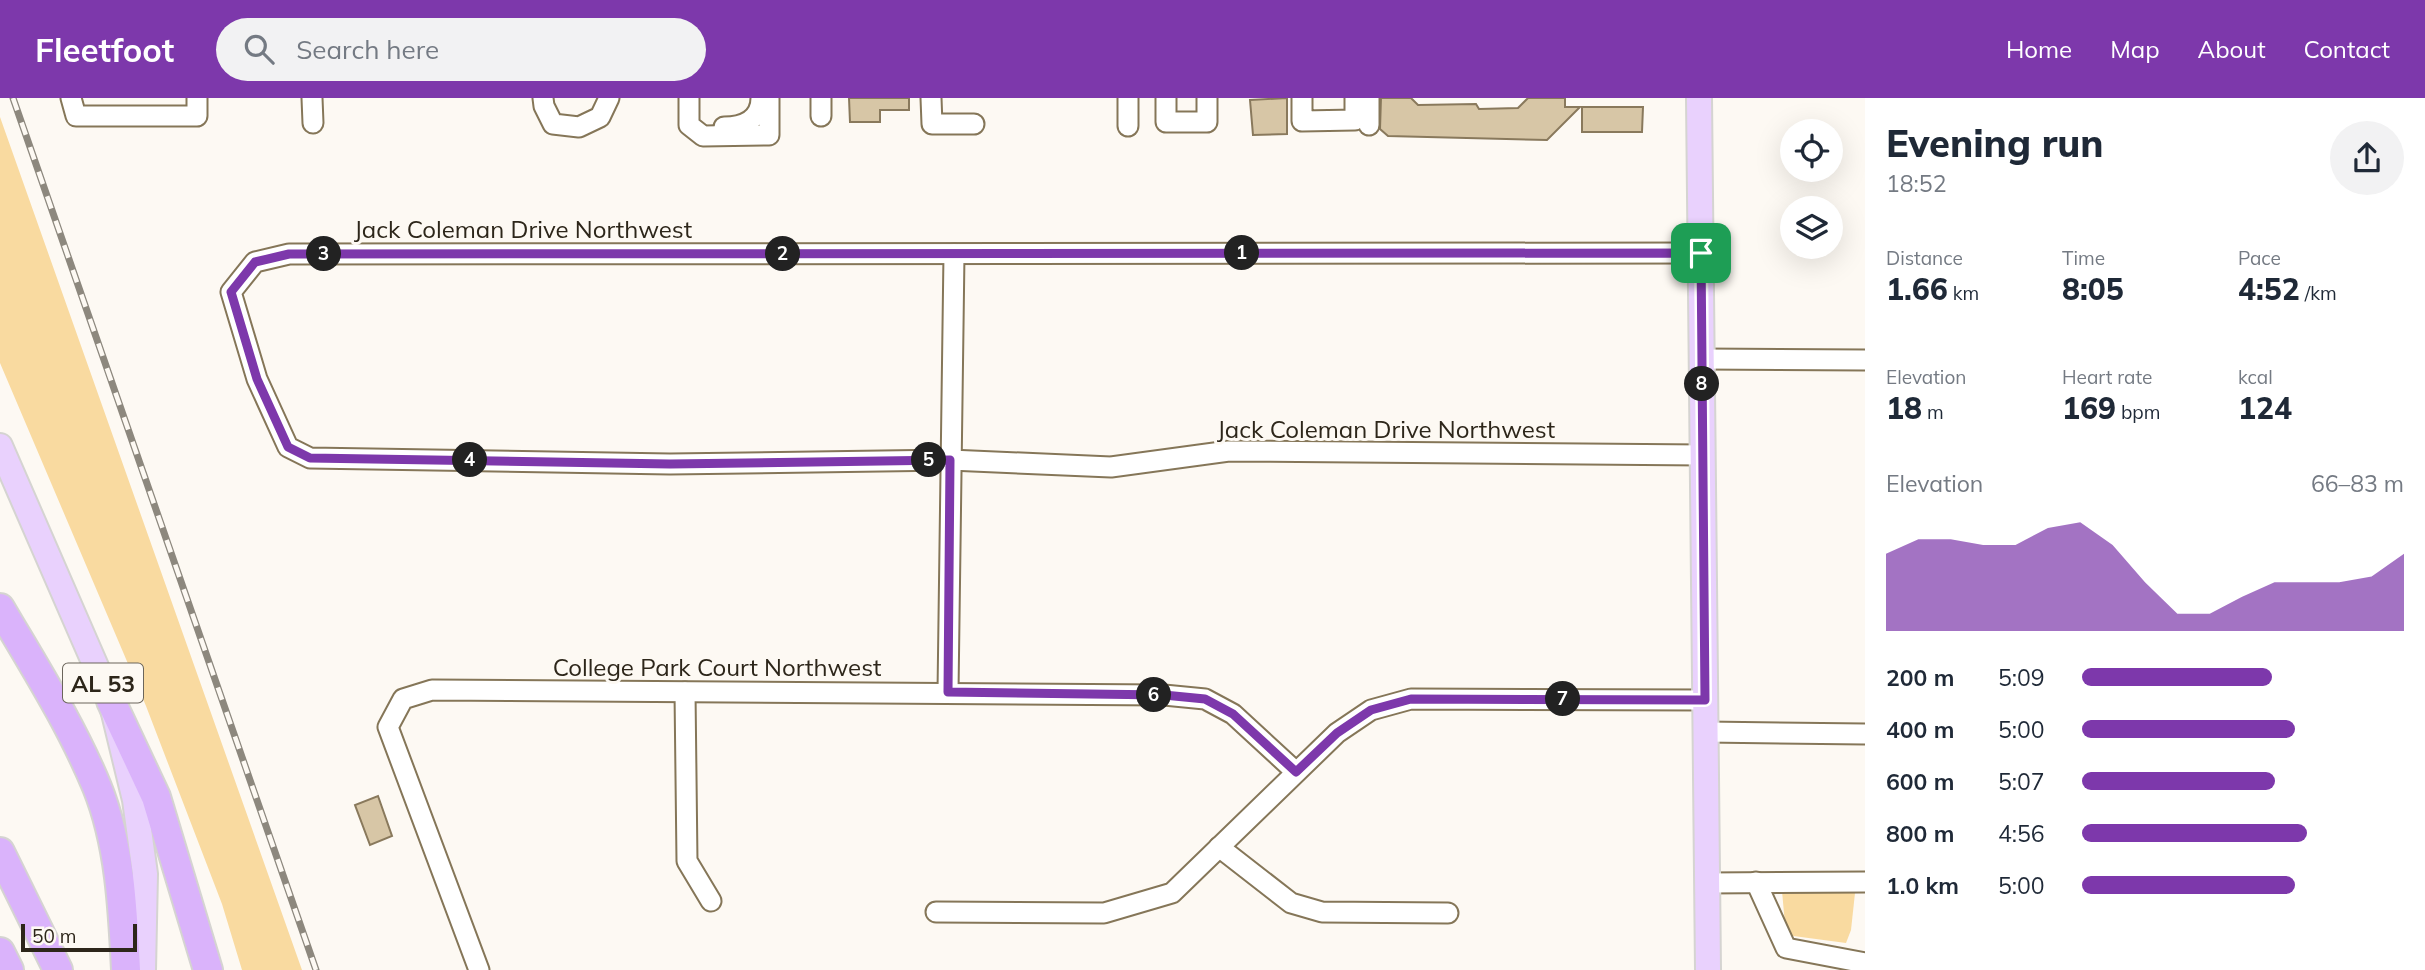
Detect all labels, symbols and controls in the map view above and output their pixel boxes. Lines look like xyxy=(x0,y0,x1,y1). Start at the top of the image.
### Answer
search box xyxy=(216,18,706,81)
text: Fleetfoot xyxy=(35,29,174,70)
icon: search xyxy=(240,30,278,68)
text: Search here xyxy=(296,33,439,66)
text: Home xyxy=(2006,34,2072,64)
text: Map xyxy=(2110,34,2160,64)
text: About xyxy=(2198,34,2266,64)
text: Contact xyxy=(2304,34,2390,64)
map controls xyxy=(1780,119,1843,259)
button: locate xyxy=(1780,119,1843,182)
text: Evening run xyxy=(1886,119,2104,167)
button: share xyxy=(2330,121,2404,195)
text: 18:52 xyxy=(1886,169,1946,198)
button: layers xyxy=(1780,196,1843,259)
street label: Jack Coleman Drive Northwest xyxy=(354,214,692,244)
pin xyxy=(1671,223,1731,283)
icon: arrive xyxy=(1682,234,1720,272)
pin: 3 xyxy=(306,236,342,272)
pin: 2 xyxy=(766,236,800,272)
pin: 1 xyxy=(1224,236,1260,270)
text: 1 xyxy=(1236,240,1247,264)
text: 3 xyxy=(318,241,329,265)
text: 2 xyxy=(777,241,788,265)
text: Distance xyxy=(1886,246,1963,270)
text: Time xyxy=(2062,246,2105,270)
text: Pace xyxy=(2238,246,2281,270)
text: 1.66 xyxy=(1886,270,1948,308)
text: 8:05 xyxy=(2062,270,2124,308)
text: 4:52 xyxy=(2238,270,2300,308)
text: km xyxy=(1948,281,1979,305)
text: /km xyxy=(2300,281,2337,305)
text: Elevation xyxy=(1886,365,1966,389)
text: Heart rate xyxy=(2062,365,2152,389)
text: kcal xyxy=(2238,365,2273,389)
pin: 8 xyxy=(1684,366,1720,402)
text: 8 xyxy=(1696,371,1707,395)
text: 18 xyxy=(1886,389,1922,427)
text: 169 xyxy=(2062,389,2116,427)
text: 124 xyxy=(2238,389,2292,427)
text: m xyxy=(1922,400,1944,424)
text: bpm xyxy=(2116,400,2160,424)
street label: Jack Coleman Drive Northwest xyxy=(1217,414,1555,444)
pin: 4 xyxy=(452,442,488,478)
pin: 5 xyxy=(912,442,946,478)
text: 4 xyxy=(464,447,475,471)
text: 5 xyxy=(923,447,934,471)
text: Elevation xyxy=(1886,469,1983,498)
text: 66–83 m xyxy=(2311,469,2404,498)
street label: College Park Court Northwest xyxy=(553,652,881,682)
text: 200 m xyxy=(1886,663,1954,692)
text: 5:09 xyxy=(1998,663,2045,692)
road number: AL 53 xyxy=(63,664,143,702)
pin: 6 xyxy=(1136,678,1172,712)
text: 6 xyxy=(1148,682,1159,706)
pin: 7 xyxy=(1546,682,1580,716)
text: 7 xyxy=(1557,686,1568,710)
text: 400 m xyxy=(1886,715,1954,744)
text: 5:00 xyxy=(1998,715,2045,744)
text: 600 m xyxy=(1886,767,1954,796)
text: 5:07 xyxy=(1998,767,2045,796)
text: 800 m xyxy=(1886,819,1954,848)
text: 4:56 xyxy=(1998,819,2045,848)
text: 1.0 km xyxy=(1886,871,1959,900)
text: 5:00 xyxy=(1998,871,2045,900)
scale bar xyxy=(21,921,136,953)
text: 50 m xyxy=(32,924,76,948)

